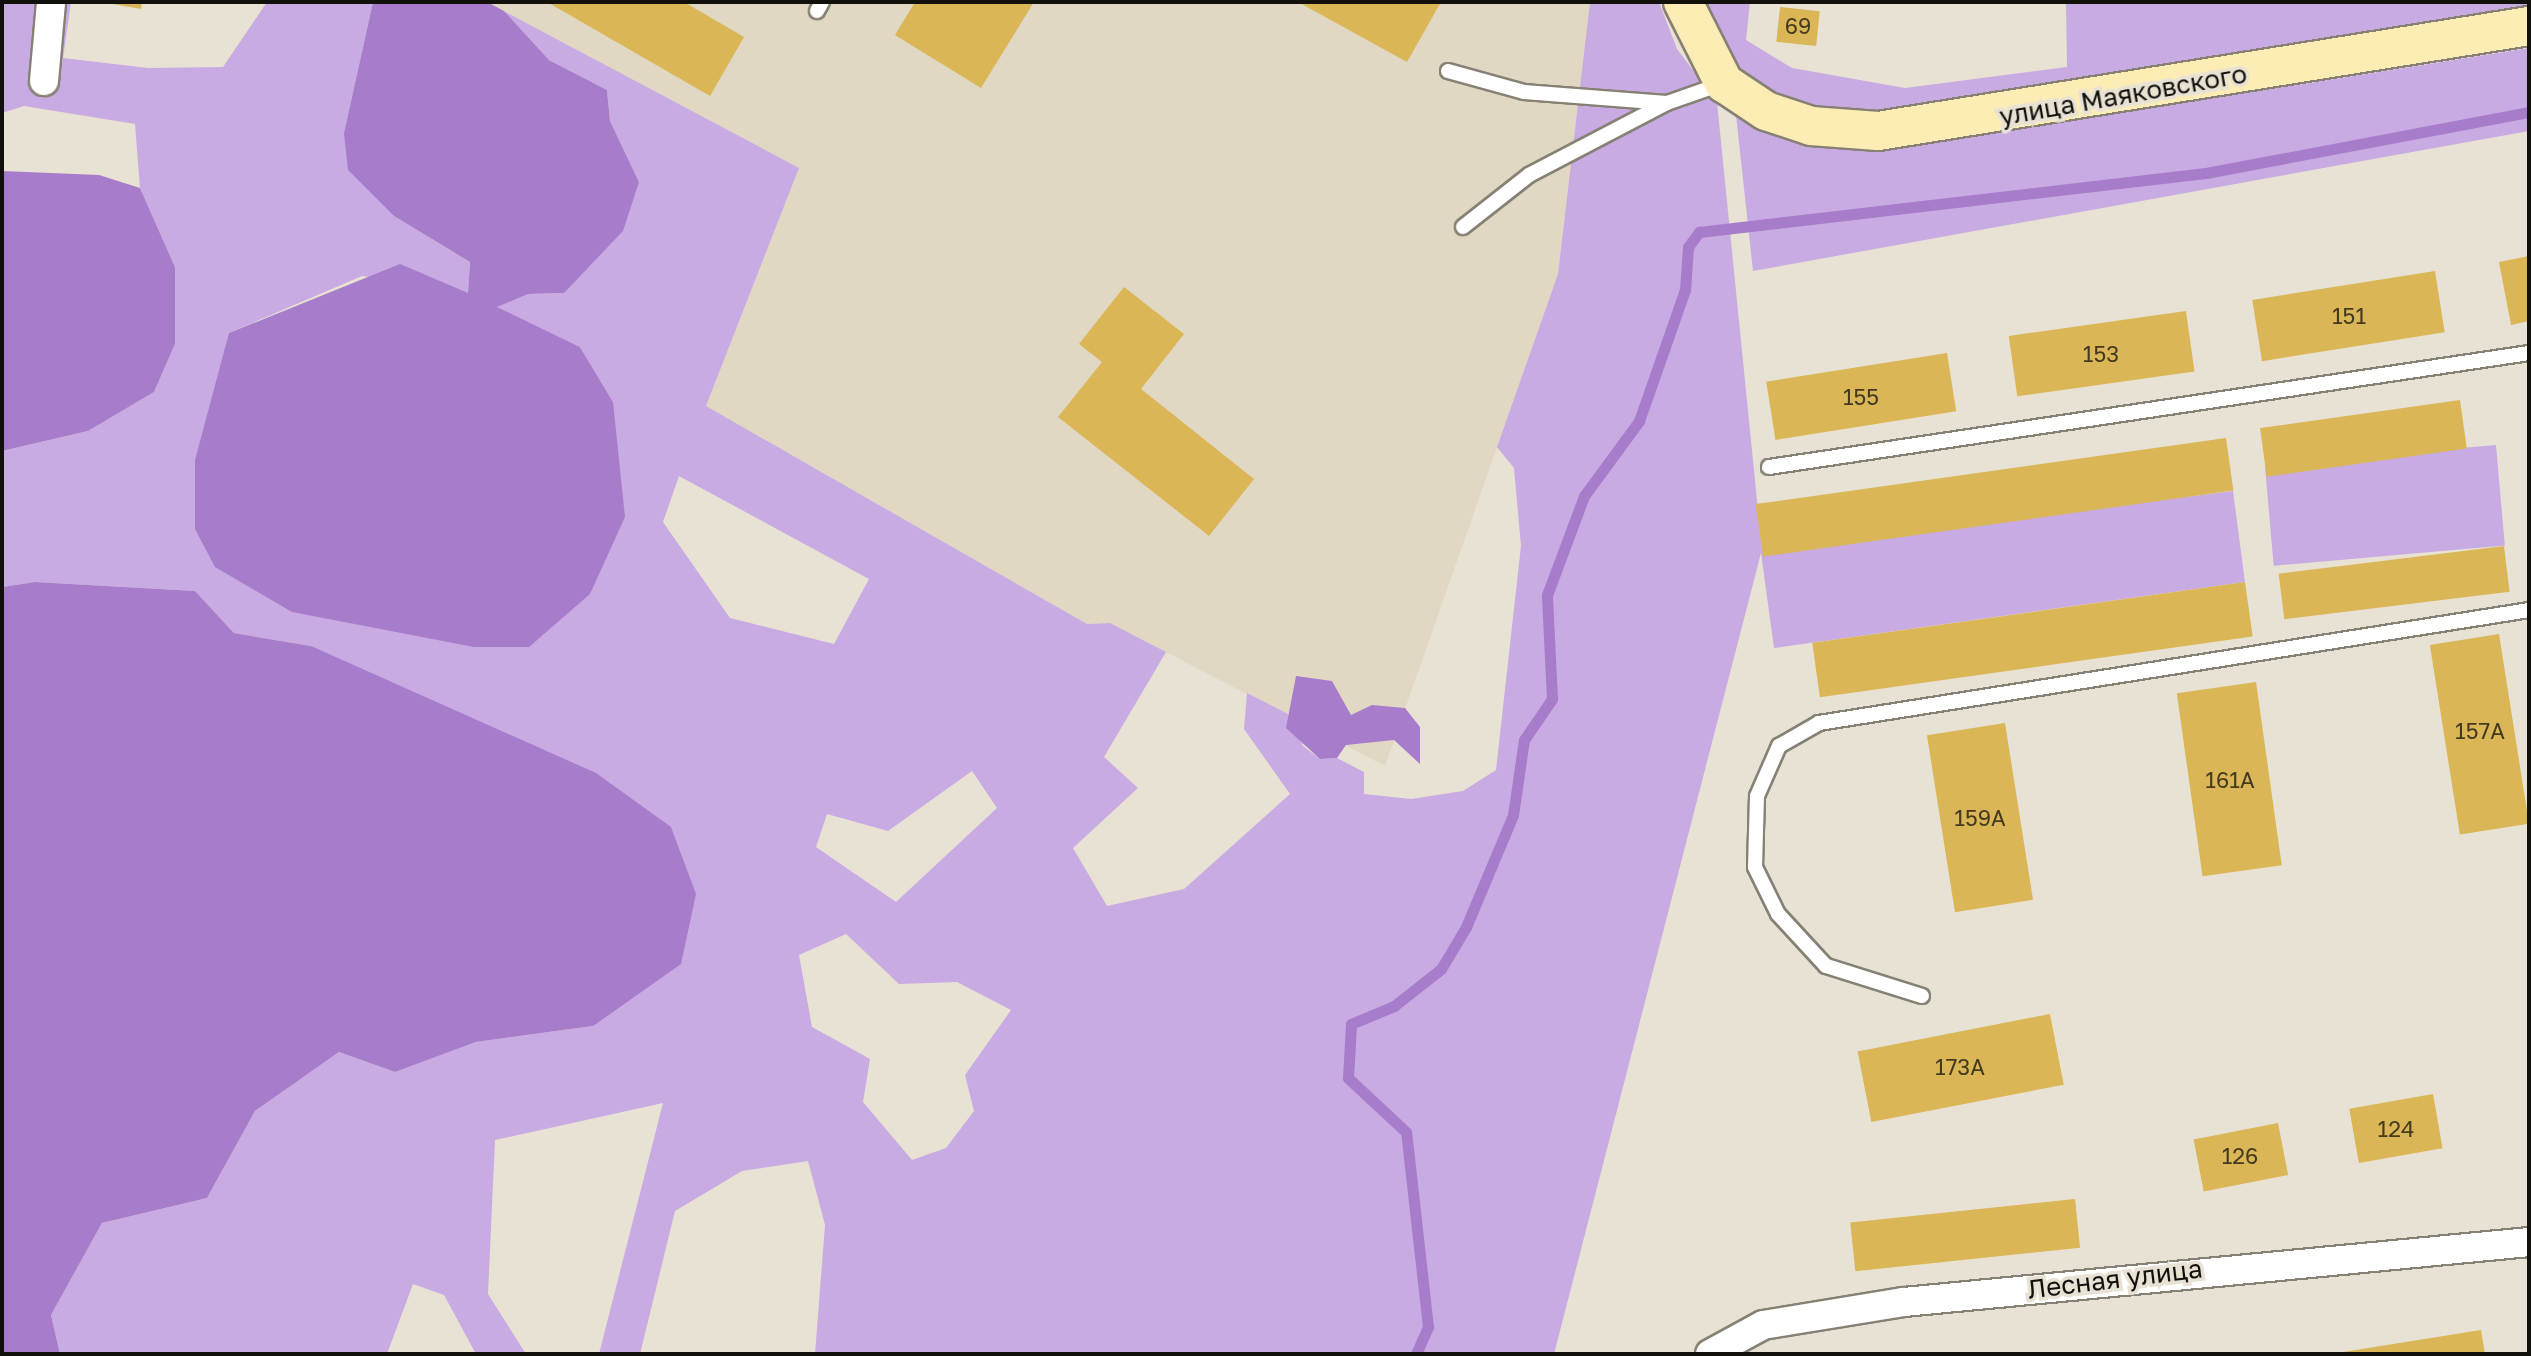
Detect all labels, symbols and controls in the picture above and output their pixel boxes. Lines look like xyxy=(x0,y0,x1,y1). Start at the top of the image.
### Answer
house number: 69 xyxy=(1785,13,1811,39)
street label: улица Маяковского xyxy=(1997,58,2249,132)
house number: 151 xyxy=(2332,303,2366,329)
house number: 153 xyxy=(2083,341,2119,367)
house number: 155 xyxy=(1843,384,1879,410)
house number: 157А xyxy=(2455,718,2505,744)
house number: 161А xyxy=(2205,767,2255,793)
house number: 159А xyxy=(1954,805,2006,831)
house number: 173А xyxy=(1935,1054,1985,1080)
house number: 124 xyxy=(2378,1116,2414,1142)
house number: 126 xyxy=(2222,1143,2258,1169)
street label: Лесная улица xyxy=(2026,1253,2204,1305)

